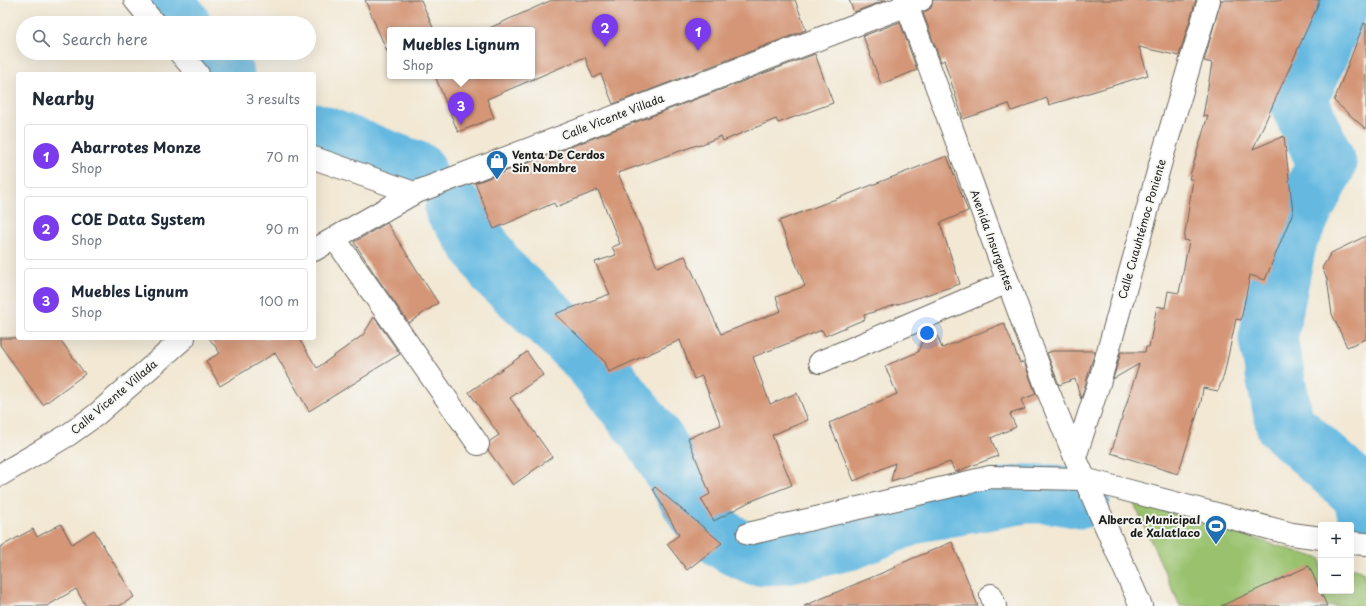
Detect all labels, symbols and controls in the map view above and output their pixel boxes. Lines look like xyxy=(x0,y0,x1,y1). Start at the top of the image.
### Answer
pin: 2 xyxy=(592,14,618,47)
search box xyxy=(16,16,316,60)
pin: 1 xyxy=(685,18,711,51)
icon: search xyxy=(30,27,52,49)
text: Search here xyxy=(62,27,148,50)
popup xyxy=(387,27,535,79)
text: Muebles Lignum xyxy=(402,32,520,55)
text: Shop xyxy=(402,55,433,74)
text: Nearby xyxy=(32,85,94,111)
text: 3 results xyxy=(246,89,300,108)
street label: Calle Vicente Villada xyxy=(559,89,667,144)
pin: 3 xyxy=(448,92,474,125)
text: Abarrotes Monze xyxy=(71,135,201,158)
place label: Venta De Cerdos Sin Nombre xyxy=(512,146,605,176)
text: 1 xyxy=(43,147,49,166)
text: 70 m xyxy=(266,147,299,166)
shop icon: Venta De Cerdos Sin Nombre xyxy=(484,148,510,181)
street label: Calle Cuauhtémoc Poniente xyxy=(1113,157,1170,301)
text: Shop xyxy=(71,158,102,177)
street label: Avenida Insurgentes xyxy=(966,187,1019,293)
text: COE Data System xyxy=(71,207,205,230)
text: 2 xyxy=(41,219,51,238)
text: 90 m xyxy=(266,219,299,238)
text: Shop xyxy=(71,230,102,249)
text: Muebles Lignum xyxy=(71,279,189,302)
text: 3 xyxy=(42,291,50,310)
text: 100 m xyxy=(259,291,299,310)
text: Shop xyxy=(71,302,102,321)
your location xyxy=(917,323,937,343)
street label: Calle Vicente Villada xyxy=(67,355,161,438)
place label: Alberca Municipal de Xalatlaco xyxy=(1099,511,1201,541)
sports icon: Alberca Municipal de Xalatlaco xyxy=(1203,513,1229,546)
map controls xyxy=(1318,522,1354,594)
button: + xyxy=(1318,522,1354,558)
button: − xyxy=(1318,558,1354,594)

